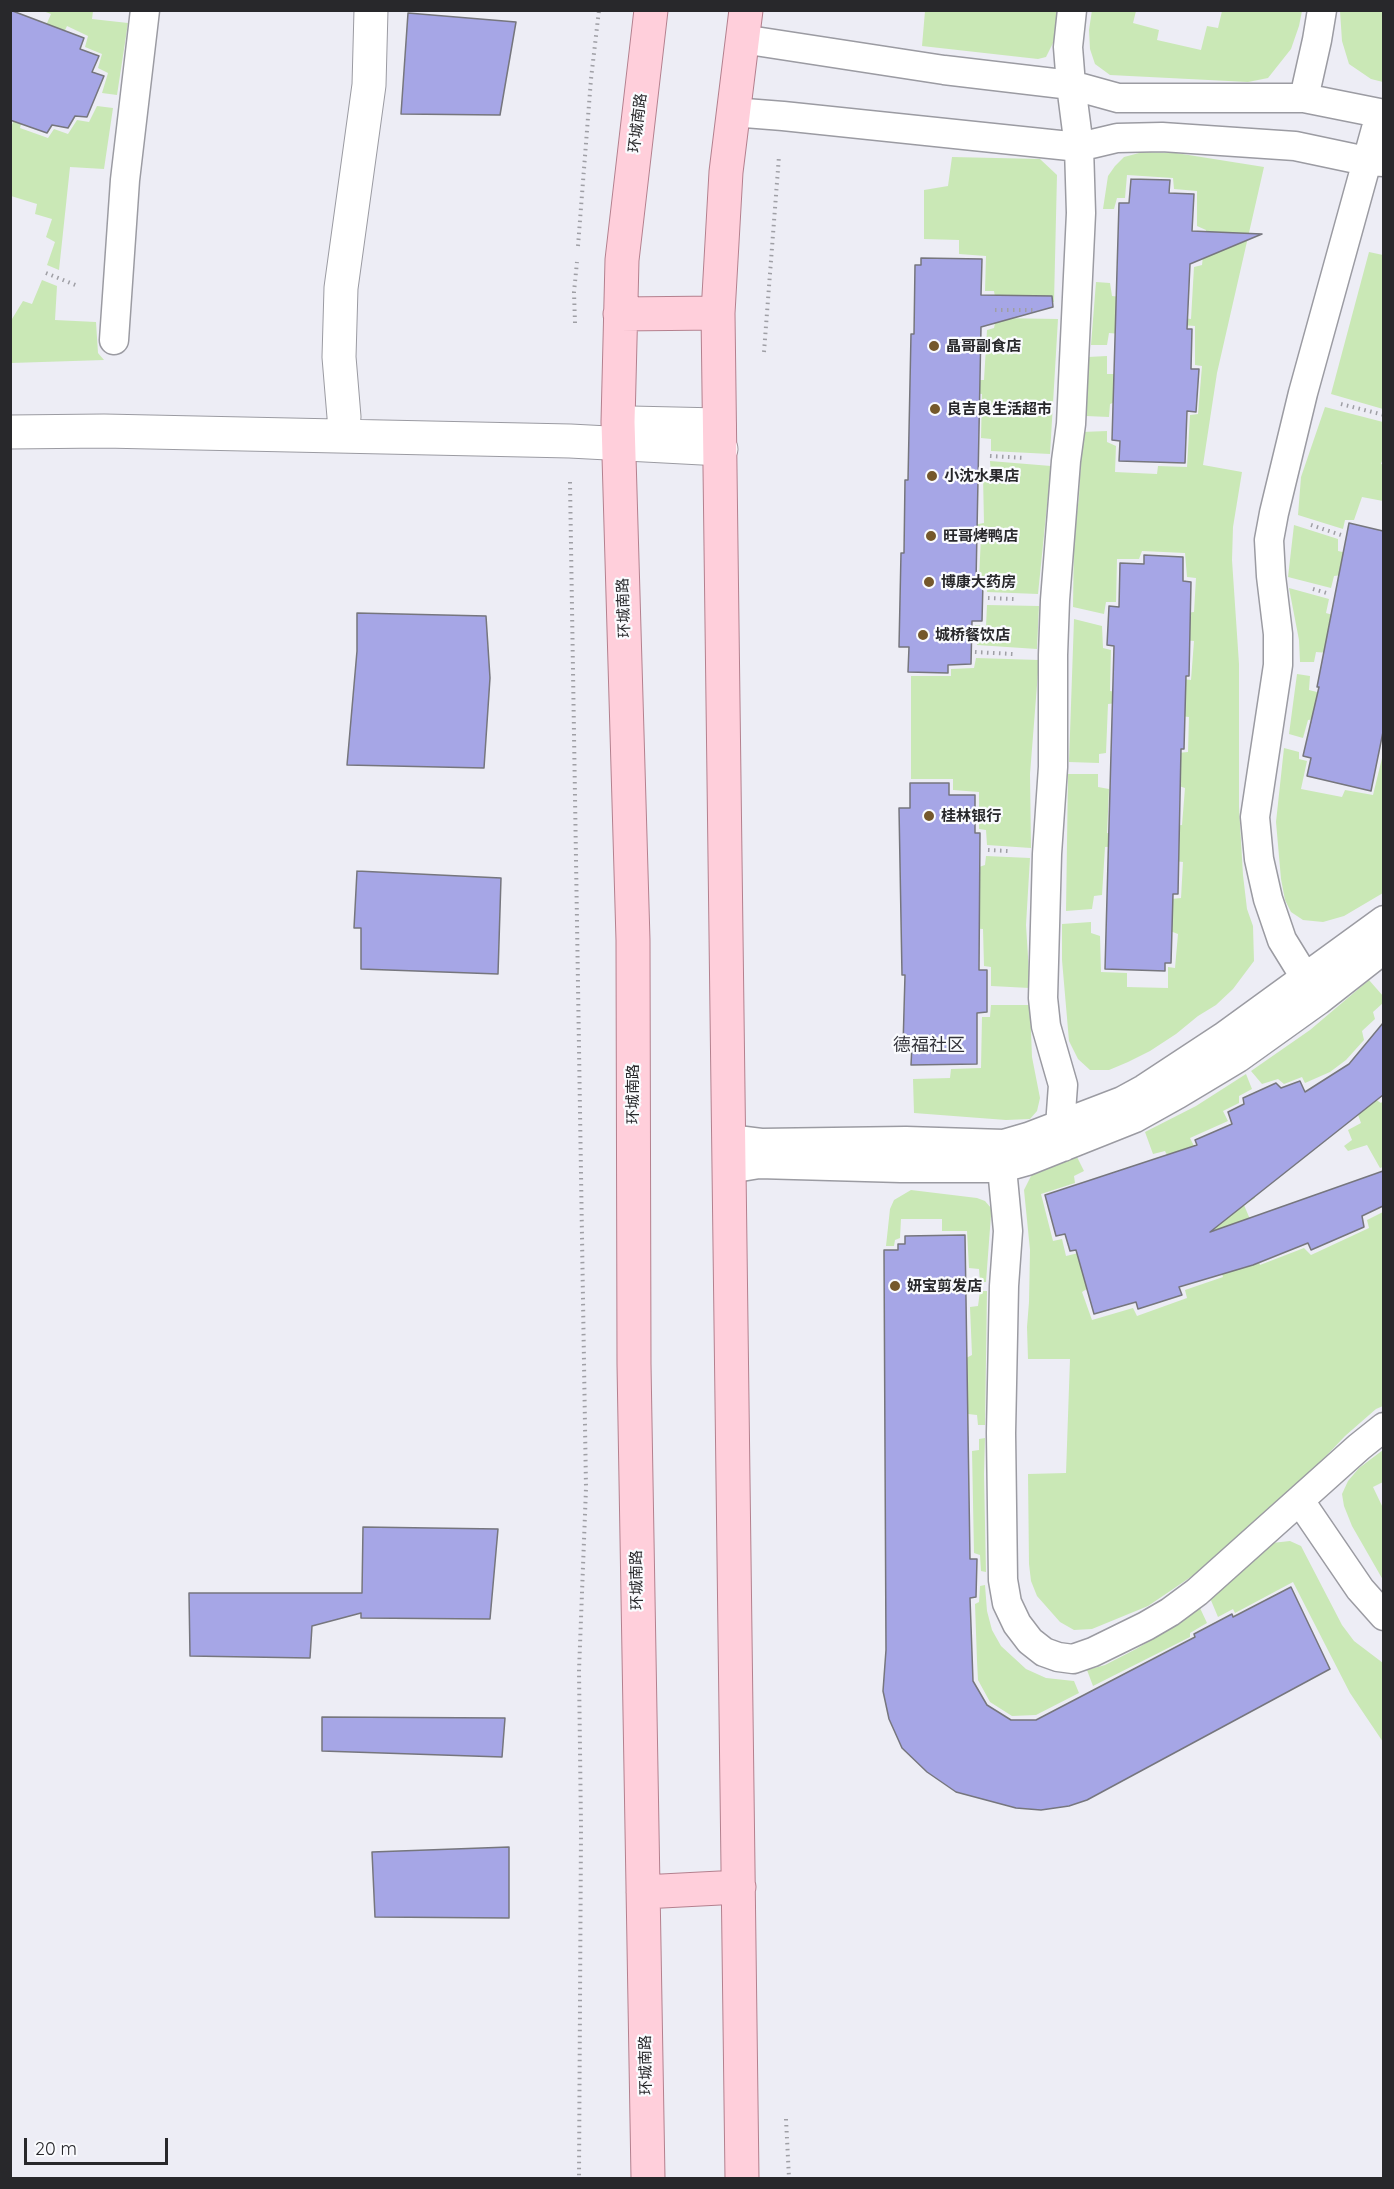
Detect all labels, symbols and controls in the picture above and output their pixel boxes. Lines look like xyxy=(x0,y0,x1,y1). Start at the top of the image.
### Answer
street label: 环城南路 xyxy=(625,92,651,154)
place label: 晶哥副食店 xyxy=(946,337,1021,355)
marker: 晶哥副食店 xyxy=(927,339,941,353)
place label: 良吉良生活超市 xyxy=(947,400,1052,418)
marker: 良吉良生活超市 xyxy=(928,402,942,416)
place label: 小沈水果店 xyxy=(944,467,1019,485)
marker: 小沈水果店 xyxy=(925,469,939,483)
place label: 旺哥烤鸭店 xyxy=(943,527,1018,545)
marker: 旺哥烤鸭店 xyxy=(924,529,938,543)
place label: 博康大药房 xyxy=(941,573,1016,591)
marker: 博康大药房 xyxy=(922,575,936,589)
street label: 环城南路 xyxy=(614,578,634,638)
place label: 城桥餐饮店 xyxy=(935,626,1010,644)
marker: 城桥餐饮店 xyxy=(916,628,930,642)
place label: 桂林银行 xyxy=(941,807,1001,825)
marker: 桂林银行 xyxy=(922,809,936,823)
district label: 德福社区 xyxy=(893,1035,965,1057)
street label: 环城南路 xyxy=(624,1064,642,1124)
place label: 妍宝剪发店 xyxy=(907,1277,982,1295)
marker: 妍宝剪发店 xyxy=(888,1279,902,1293)
street label: 环城南路 xyxy=(627,1550,647,1610)
street label: 环城南路 xyxy=(636,2035,656,2095)
scale bar xyxy=(27,2126,171,2164)
text: 20 m xyxy=(35,2137,77,2160)

